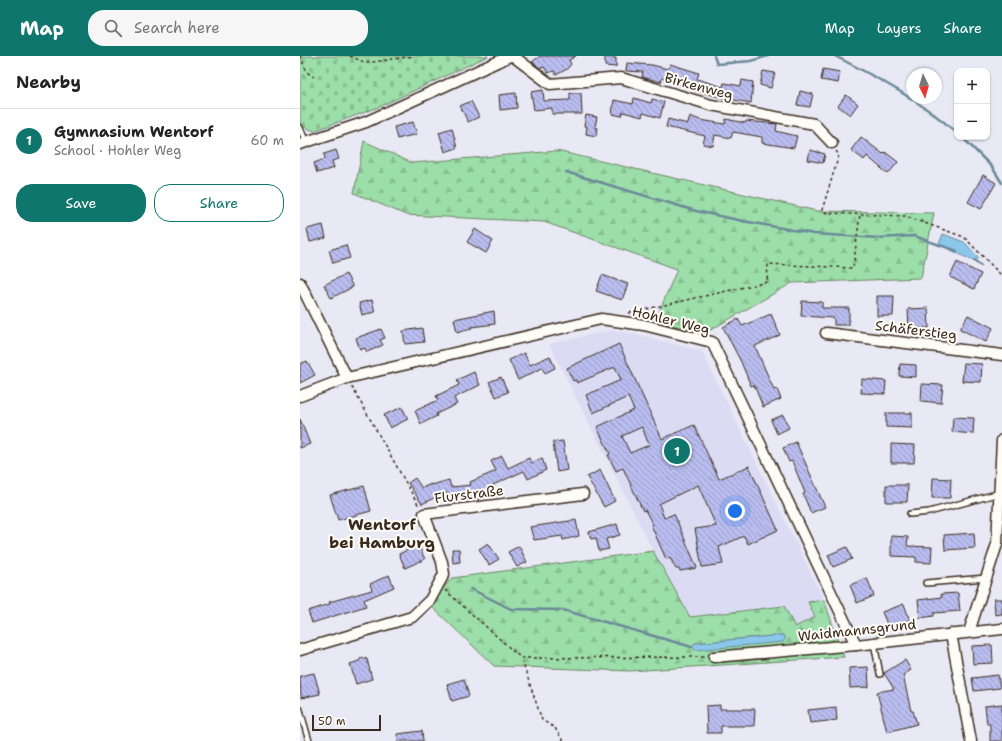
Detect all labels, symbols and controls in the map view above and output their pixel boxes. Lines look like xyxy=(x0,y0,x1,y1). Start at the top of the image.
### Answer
search box xyxy=(88,10,368,46)
text: Map xyxy=(20,16,64,41)
icon: search xyxy=(102,17,124,39)
text: Search here xyxy=(134,18,220,38)
text: Map xyxy=(825,19,855,37)
text: Layers xyxy=(877,19,921,37)
text: Share xyxy=(943,19,982,37)
street label: Birkenweg xyxy=(663,68,735,104)
north arrow xyxy=(906,68,942,104)
map controls xyxy=(954,68,990,140)
button: + xyxy=(954,68,990,104)
text: Nearby xyxy=(16,71,81,93)
button: − xyxy=(954,104,990,140)
text: Gymnasium Wentorf xyxy=(54,122,214,142)
text: 1 xyxy=(26,132,32,149)
text: 60 m xyxy=(251,132,284,149)
text: School · Hohler Weg xyxy=(54,142,181,159)
button: Save xyxy=(16,184,146,222)
button: Share xyxy=(154,184,284,222)
street label: Hohler Weg xyxy=(630,302,712,338)
street label: Schäferstieg xyxy=(874,316,958,344)
pin: 1 xyxy=(664,436,690,466)
street label: Flurstraße xyxy=(433,481,505,507)
your location xyxy=(725,501,745,521)
district label: Wentorf bei Hamburg xyxy=(329,514,435,553)
street label: Waidmannsgrund xyxy=(797,615,917,645)
scale bar xyxy=(312,713,381,732)
text: 50 m xyxy=(318,714,346,729)

